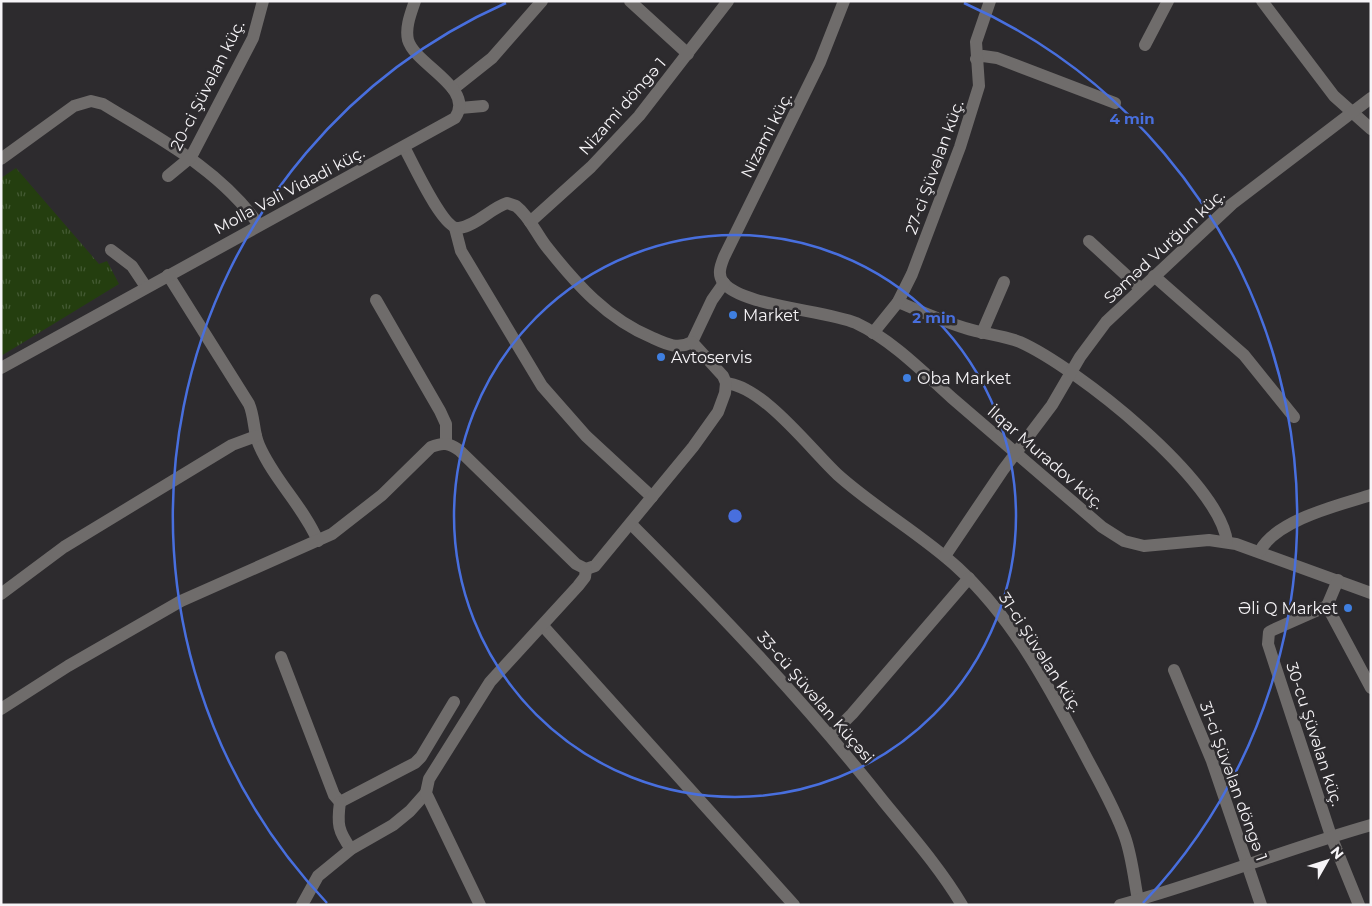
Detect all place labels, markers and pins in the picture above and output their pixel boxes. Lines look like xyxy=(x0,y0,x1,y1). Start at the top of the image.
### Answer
place label: Market xyxy=(743,306,800,325)
marker: Market xyxy=(727,309,739,321)
place label: Avtoservis xyxy=(671,348,752,367)
marker: Avtoservis xyxy=(655,351,667,363)
place label: Oba Market xyxy=(917,369,1012,388)
marker: Oba Market xyxy=(901,372,913,384)
centre of rings xyxy=(726,507,744,525)
place label: Əli Q Market xyxy=(1238,599,1339,618)
marker: Əli Q Market xyxy=(1342,602,1354,614)

